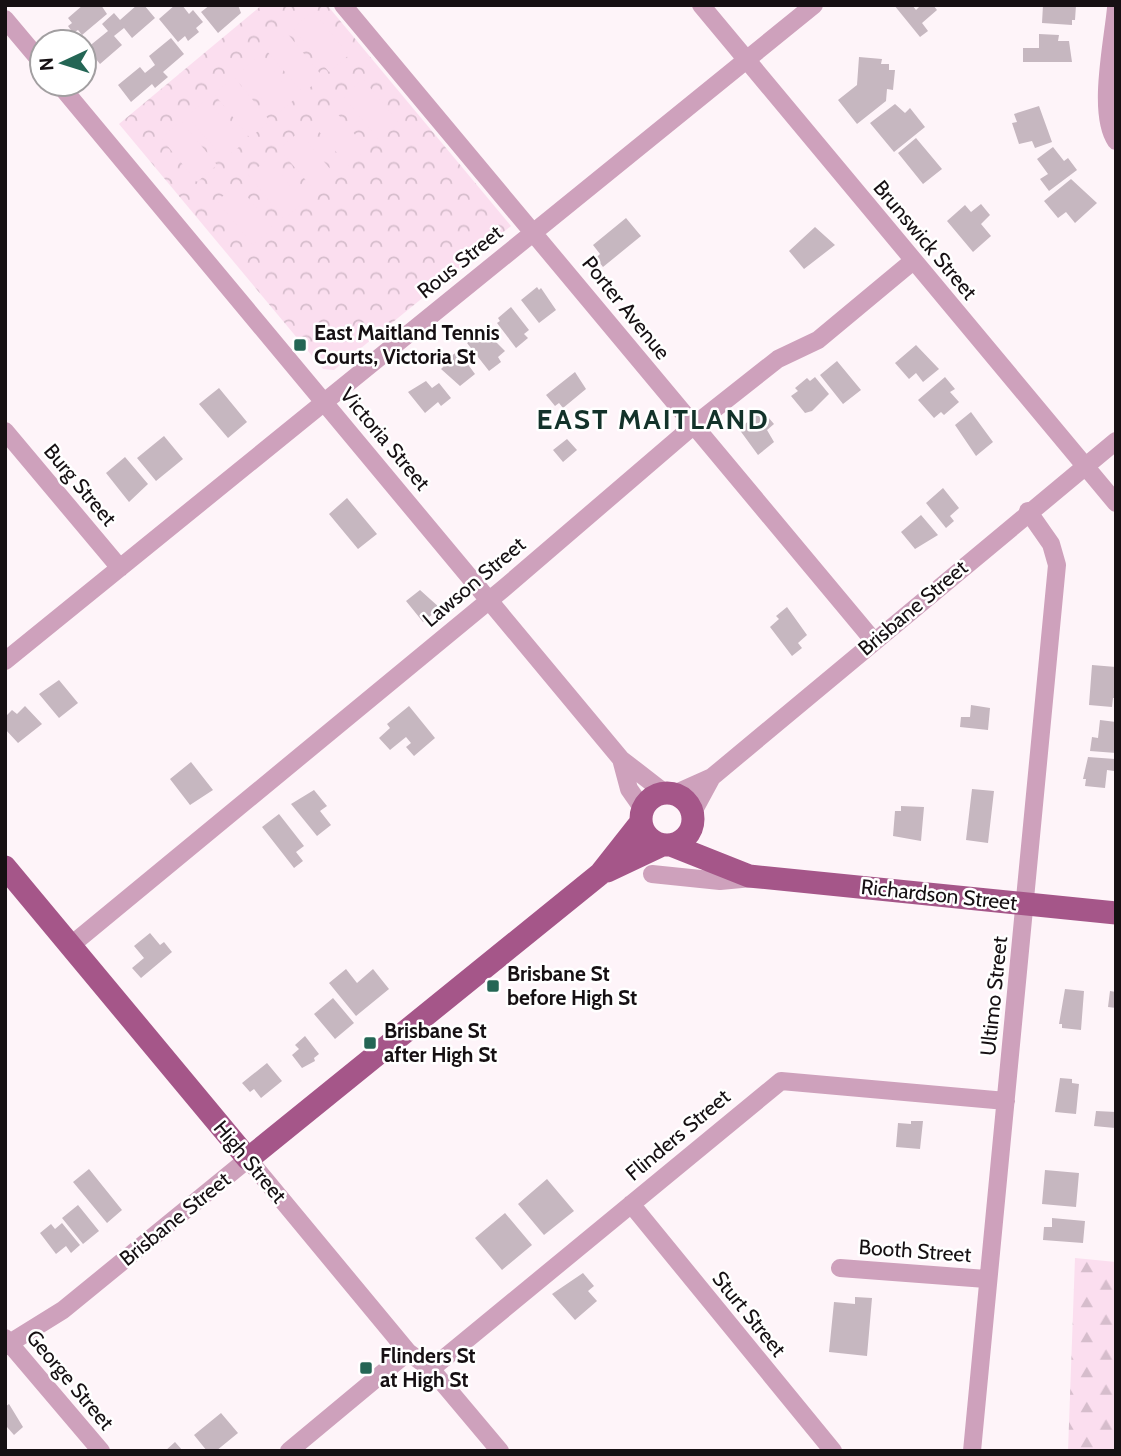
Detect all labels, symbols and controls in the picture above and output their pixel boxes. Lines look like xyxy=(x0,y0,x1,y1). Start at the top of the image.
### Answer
north arrow xyxy=(28,28,98,98)
text: N xyxy=(35,57,58,72)
street label: Brunswick Street xyxy=(868,175,982,304)
street label: Rous Street xyxy=(412,220,507,303)
street label: Porter Avenue xyxy=(577,251,676,365)
place label: East Maitland Tennis Courts, Victoria St xyxy=(314,320,500,369)
marker: East Maitland Tennis Courts, Victoria St xyxy=(292,337,308,353)
street label: Victoria Street xyxy=(335,382,435,495)
district label: EAST MAITLAND xyxy=(536,402,770,436)
street label: Burg Street xyxy=(39,439,122,531)
street label: Lawson Street xyxy=(417,531,530,632)
street label: Brisbane Street xyxy=(853,555,972,661)
street label: Richardson Street xyxy=(860,874,1018,915)
street label: Ultimo Street xyxy=(975,935,1012,1057)
place label: Brisbane St before High St xyxy=(507,961,637,1010)
marker: Brisbane St before High St xyxy=(485,978,501,994)
place label: Brisbane St after High St xyxy=(384,1018,497,1067)
marker: Brisbane St after High St xyxy=(362,1035,378,1051)
street label: Flinders Street xyxy=(620,1084,735,1186)
street label: High Street xyxy=(209,1115,292,1208)
street label: Brisbane Street xyxy=(114,1166,235,1271)
street label: Booth Street xyxy=(858,1234,972,1267)
street label: Sturt Street xyxy=(707,1266,791,1361)
street label: George Street xyxy=(21,1325,119,1435)
place label: Flinders St at High St xyxy=(380,1343,476,1392)
marker: Flinders St at High St xyxy=(358,1360,374,1376)

